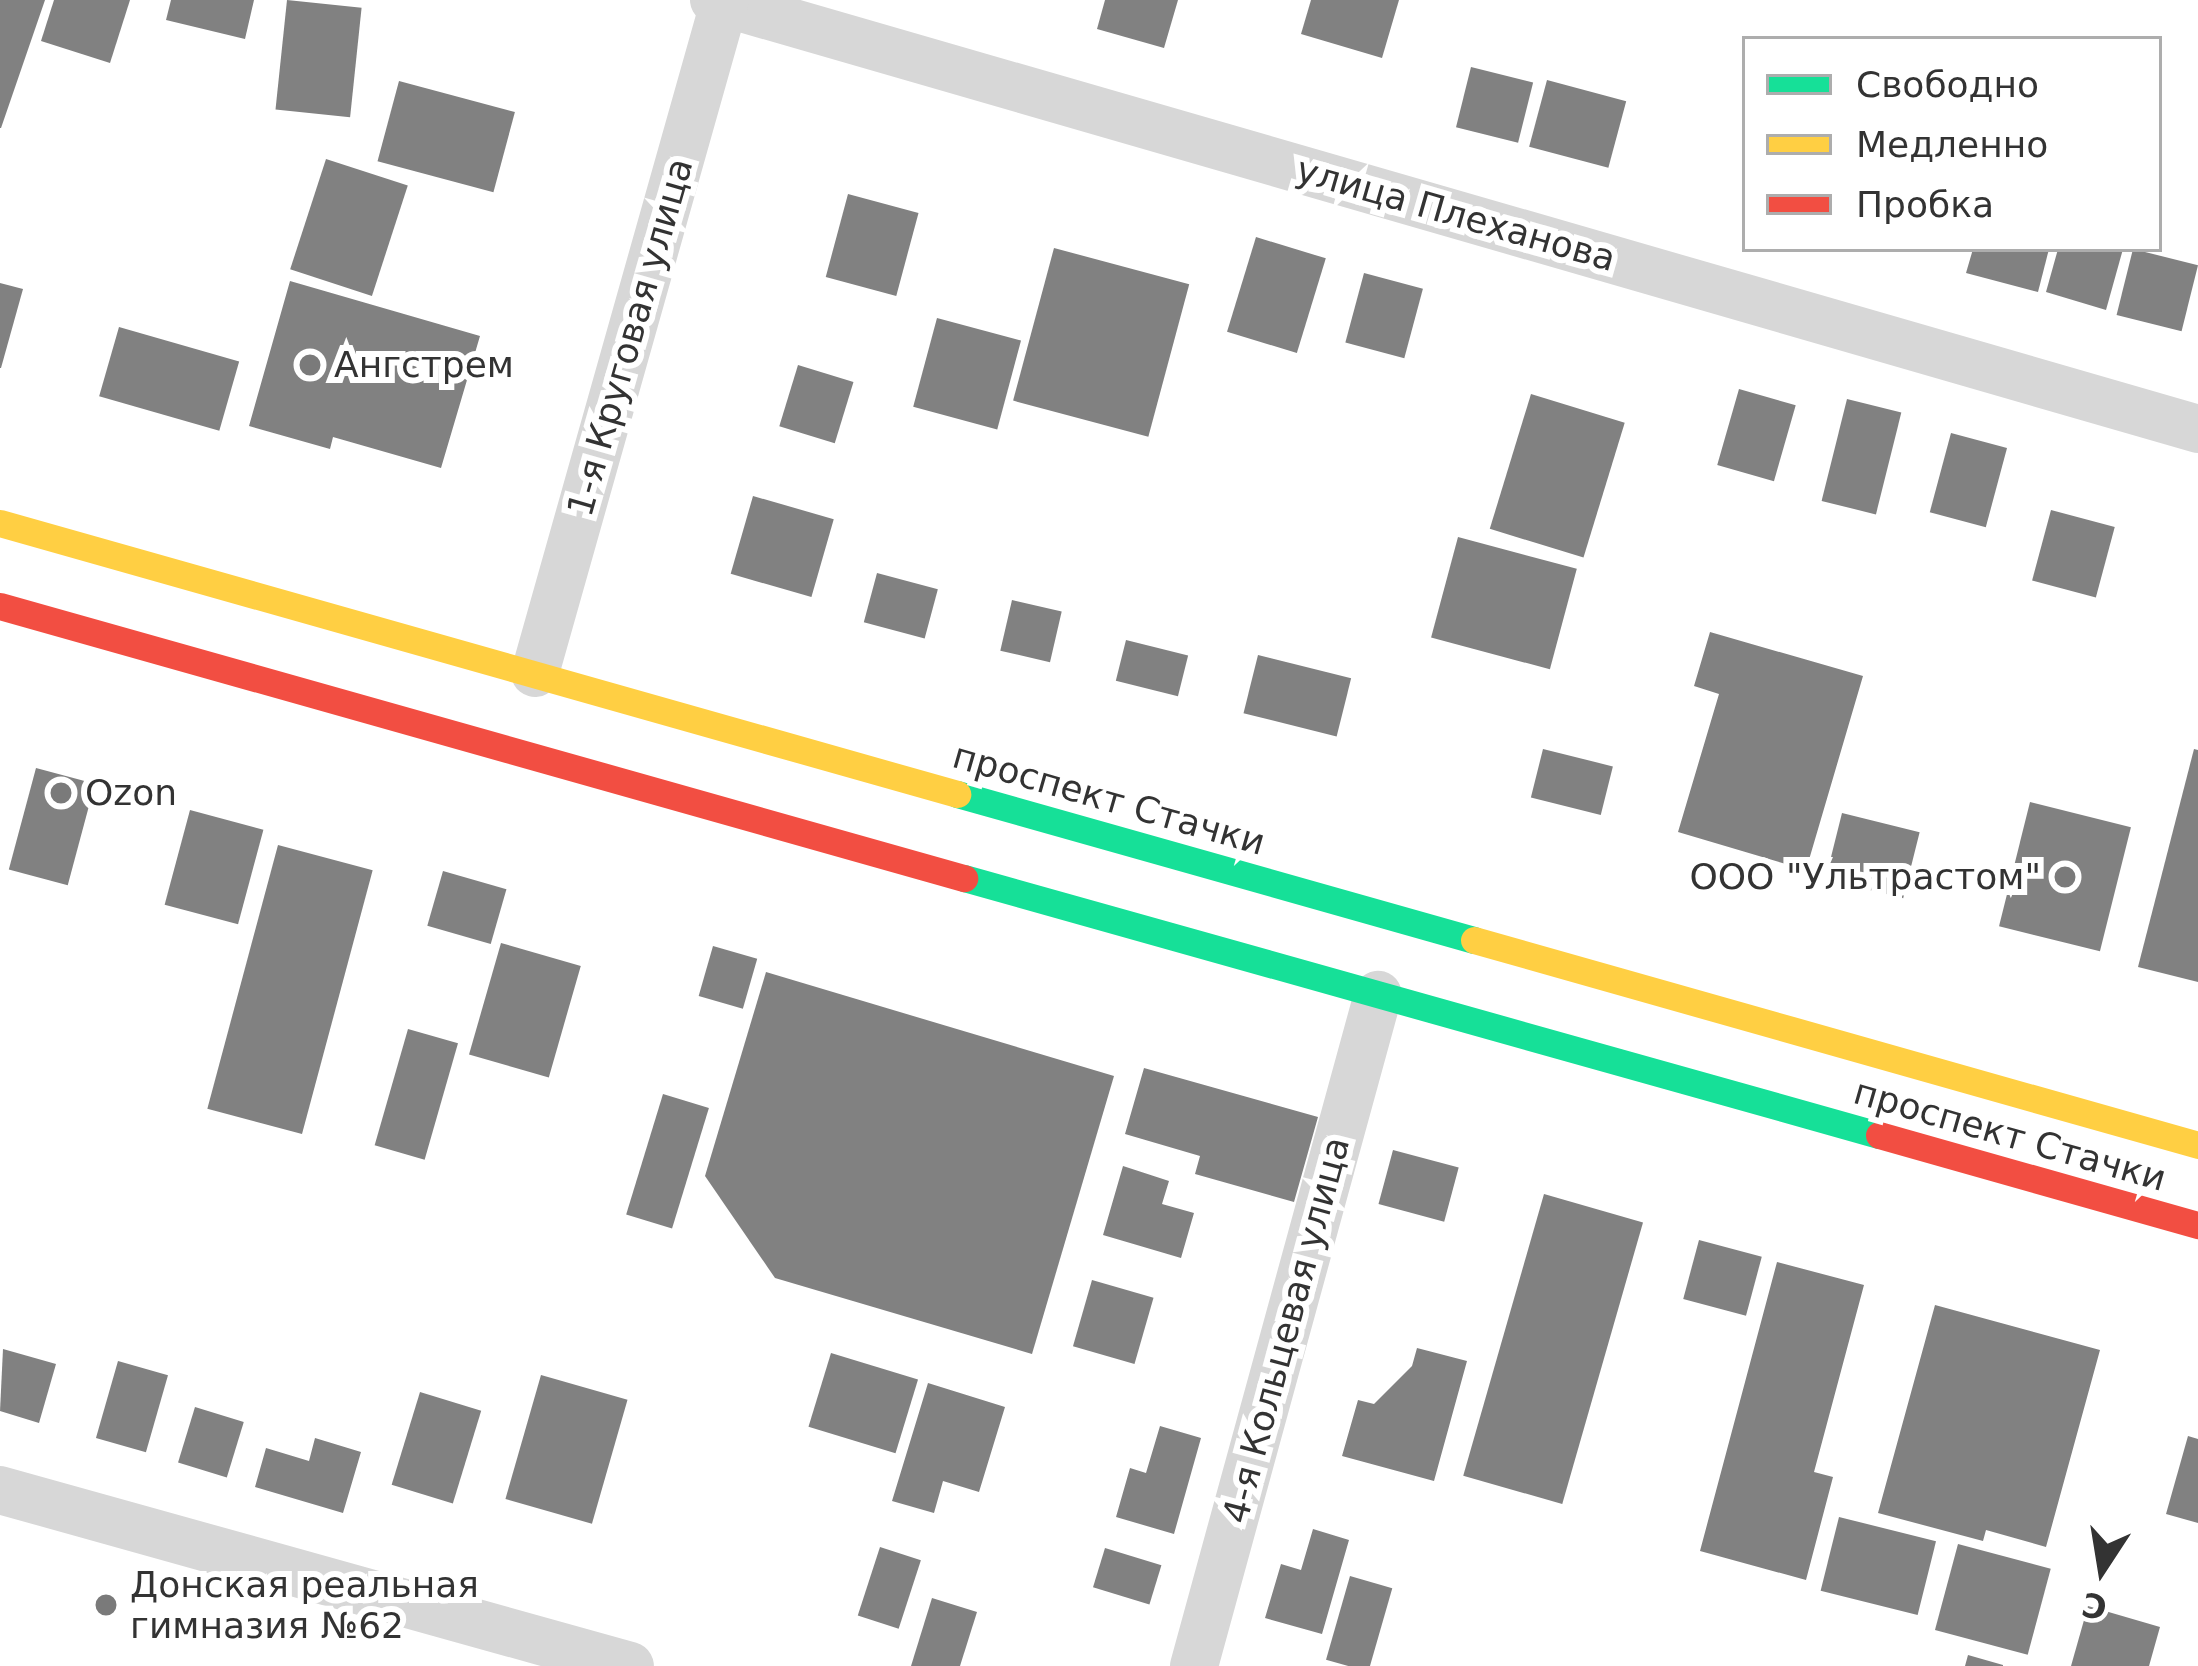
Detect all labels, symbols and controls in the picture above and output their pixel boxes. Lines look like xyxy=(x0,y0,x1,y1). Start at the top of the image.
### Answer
legend xyxy=(1742,36,2162,252)
text: Свободно xyxy=(1856,64,2039,105)
text: Медленно xyxy=(1856,124,2048,165)
street label: улица Плеханова xyxy=(1291,148,1621,280)
street label: 1-я Круговая улица xyxy=(558,153,702,521)
text: Пробка xyxy=(1856,184,1994,225)
place label: Ангстрем xyxy=(334,343,514,387)
marker: Ангстрем xyxy=(297,352,323,378)
street label: проспект Стачки xyxy=(948,734,1270,864)
place label: Ozon xyxy=(85,771,177,815)
marker: Ozon xyxy=(48,780,74,806)
place label: ООО "Ультрастом" xyxy=(1689,855,2041,899)
marker: ООО "Ультрастом" xyxy=(2052,864,2078,890)
street label: проспект Стачки xyxy=(1849,1070,2171,1200)
street label: 4-я Кольцевая улица xyxy=(1214,1132,1358,1528)
north arrow xyxy=(2042,1510,2162,1630)
place label: Донская реальная гимназия №62 xyxy=(130,1562,479,1647)
text: С xyxy=(2079,1584,2110,1627)
marker: Донская реальная гимназия №62 xyxy=(93,1592,119,1618)

